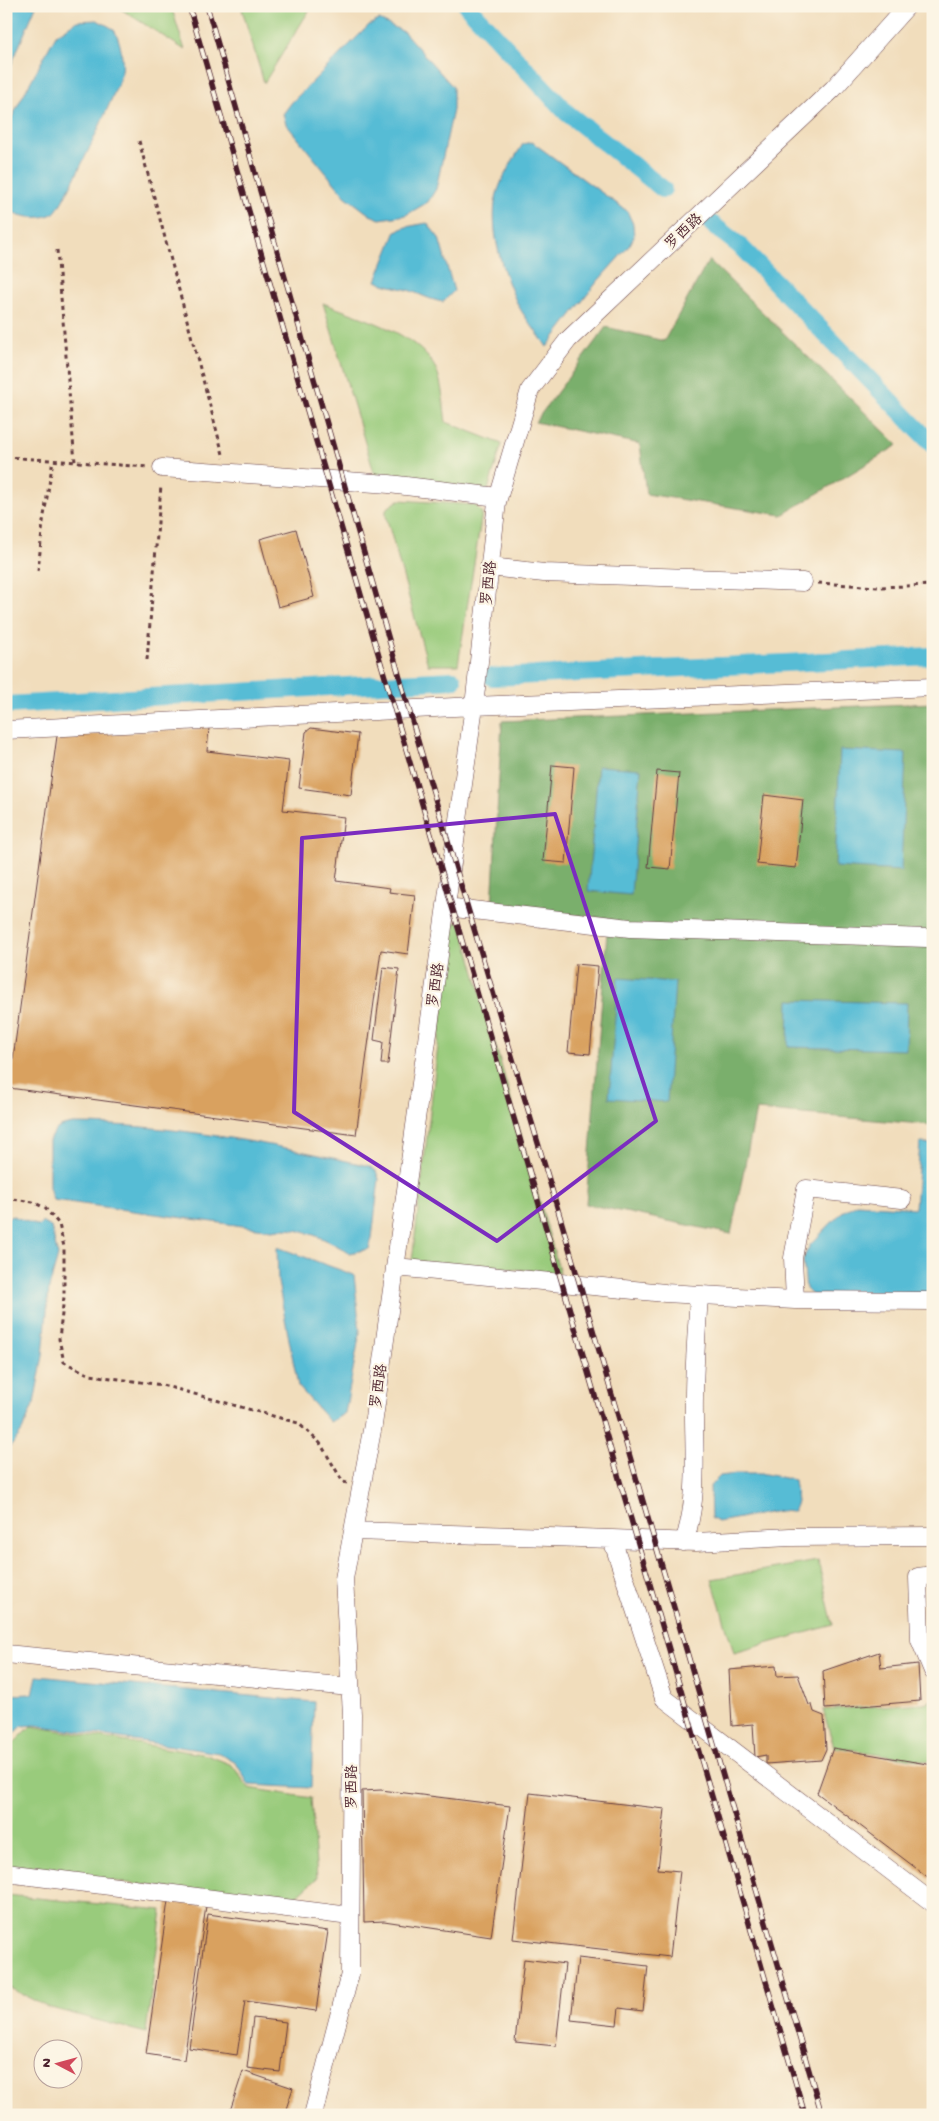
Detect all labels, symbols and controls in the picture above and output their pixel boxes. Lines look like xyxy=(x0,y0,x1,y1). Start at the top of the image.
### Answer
street label: 罗西路 xyxy=(662,211,707,254)
street label: 罗西路 xyxy=(479,560,501,607)
street label: 罗西路 xyxy=(425,962,449,1009)
street label: 罗西路 xyxy=(368,1363,392,1410)
street label: 罗西路 xyxy=(344,1764,362,1810)
north arrow xyxy=(32,2038,82,2088)
text: N xyxy=(39,2057,56,2068)

